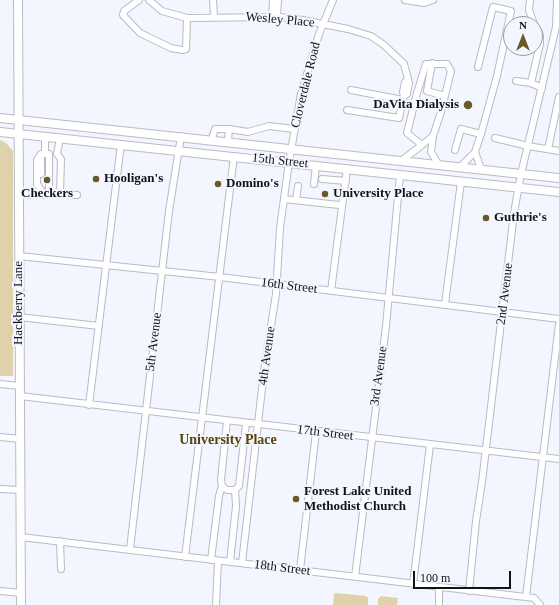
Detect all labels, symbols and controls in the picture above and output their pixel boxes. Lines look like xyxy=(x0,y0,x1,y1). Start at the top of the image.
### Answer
street label: Wesley Place xyxy=(245,9,315,31)
north arrow xyxy=(503,16,543,56)
text: N xyxy=(519,19,527,31)
street label: Cloverdale Road xyxy=(288,41,324,129)
place label: DaVita Dialysis xyxy=(373,97,459,113)
marker: DaVita Dialysis xyxy=(462,99,474,111)
street label: 15th Street xyxy=(251,150,309,172)
place label: Hooligan's xyxy=(104,171,163,187)
marker: Hooligan's xyxy=(91,174,101,184)
marker: Checkers xyxy=(42,175,52,185)
place label: Domino's xyxy=(226,176,279,192)
marker: Domino's xyxy=(213,179,223,189)
place label: Checkers xyxy=(21,186,73,202)
place label: University Place xyxy=(333,186,424,202)
marker: University Place xyxy=(320,189,330,199)
place label: Guthrie's xyxy=(494,210,547,226)
marker: Guthrie's xyxy=(481,213,491,223)
street label: Hackberry Lane xyxy=(11,261,27,345)
street label: 2nd Avenue xyxy=(493,262,517,326)
street label: 16th Street xyxy=(260,275,318,297)
street label: 5th Avenue xyxy=(143,312,165,372)
street label: 4th Avenue xyxy=(255,326,279,386)
street label: 3rd Avenue xyxy=(367,345,391,407)
street label: 17th Street xyxy=(296,422,354,444)
district label: University Place xyxy=(179,432,277,448)
place label: Forest Lake United Methodist Church xyxy=(304,484,411,515)
marker: Forest Lake United Methodist Church xyxy=(291,494,301,504)
street label: 18th Street xyxy=(253,557,311,579)
scale bar xyxy=(415,563,513,589)
text: 100 m xyxy=(420,571,450,585)

